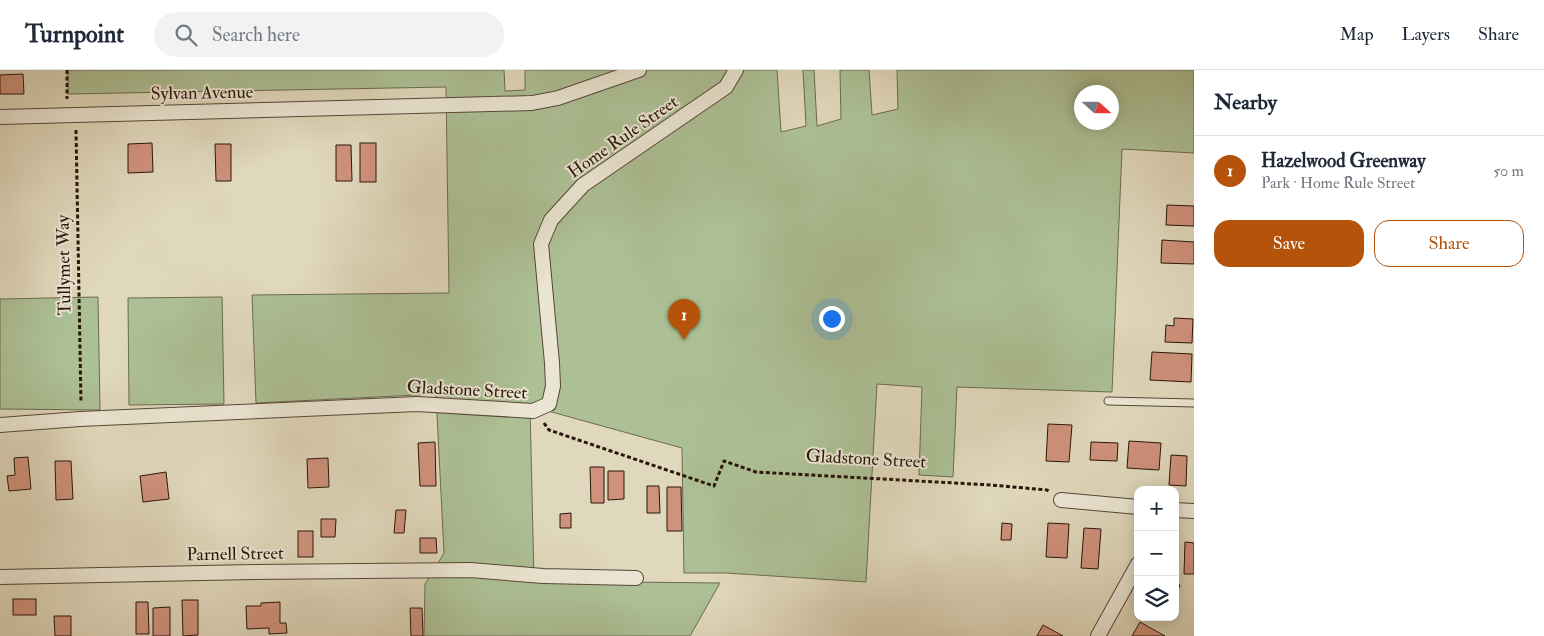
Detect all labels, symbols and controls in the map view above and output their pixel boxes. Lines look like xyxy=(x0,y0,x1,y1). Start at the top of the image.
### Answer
search box xyxy=(154,12,504,57)
text: Turnpoint xyxy=(25,19,124,50)
icon: search xyxy=(172,21,200,49)
text: Search here xyxy=(212,23,300,47)
text: Map xyxy=(1340,23,1374,46)
text: Layers xyxy=(1402,23,1450,46)
text: Share xyxy=(1478,23,1519,46)
street label: Sylvan Avenue xyxy=(151,81,254,105)
north arrow xyxy=(1074,85,1119,130)
text: Nearby xyxy=(1214,89,1277,116)
street label: Home Rule Street xyxy=(563,90,683,184)
text: Hazelwood Greenway xyxy=(1261,149,1426,173)
text: 1 xyxy=(1227,161,1233,181)
text: 50 m xyxy=(1493,161,1524,181)
text: Park · Home Rule Street xyxy=(1261,173,1415,193)
street label: Tullymet Way xyxy=(52,213,76,316)
button: Save xyxy=(1214,220,1364,267)
button: Share xyxy=(1374,220,1524,267)
pin: 1 xyxy=(668,299,700,340)
your location xyxy=(819,306,845,332)
street label: Gladstone Street xyxy=(406,375,528,405)
street label: Gladstone Street xyxy=(805,444,927,474)
map controls xyxy=(1134,486,1179,621)
button: + xyxy=(1134,486,1179,531)
button: − xyxy=(1134,531,1179,576)
street label: Parnell Street xyxy=(186,542,284,566)
button: layers xyxy=(1134,576,1179,621)

